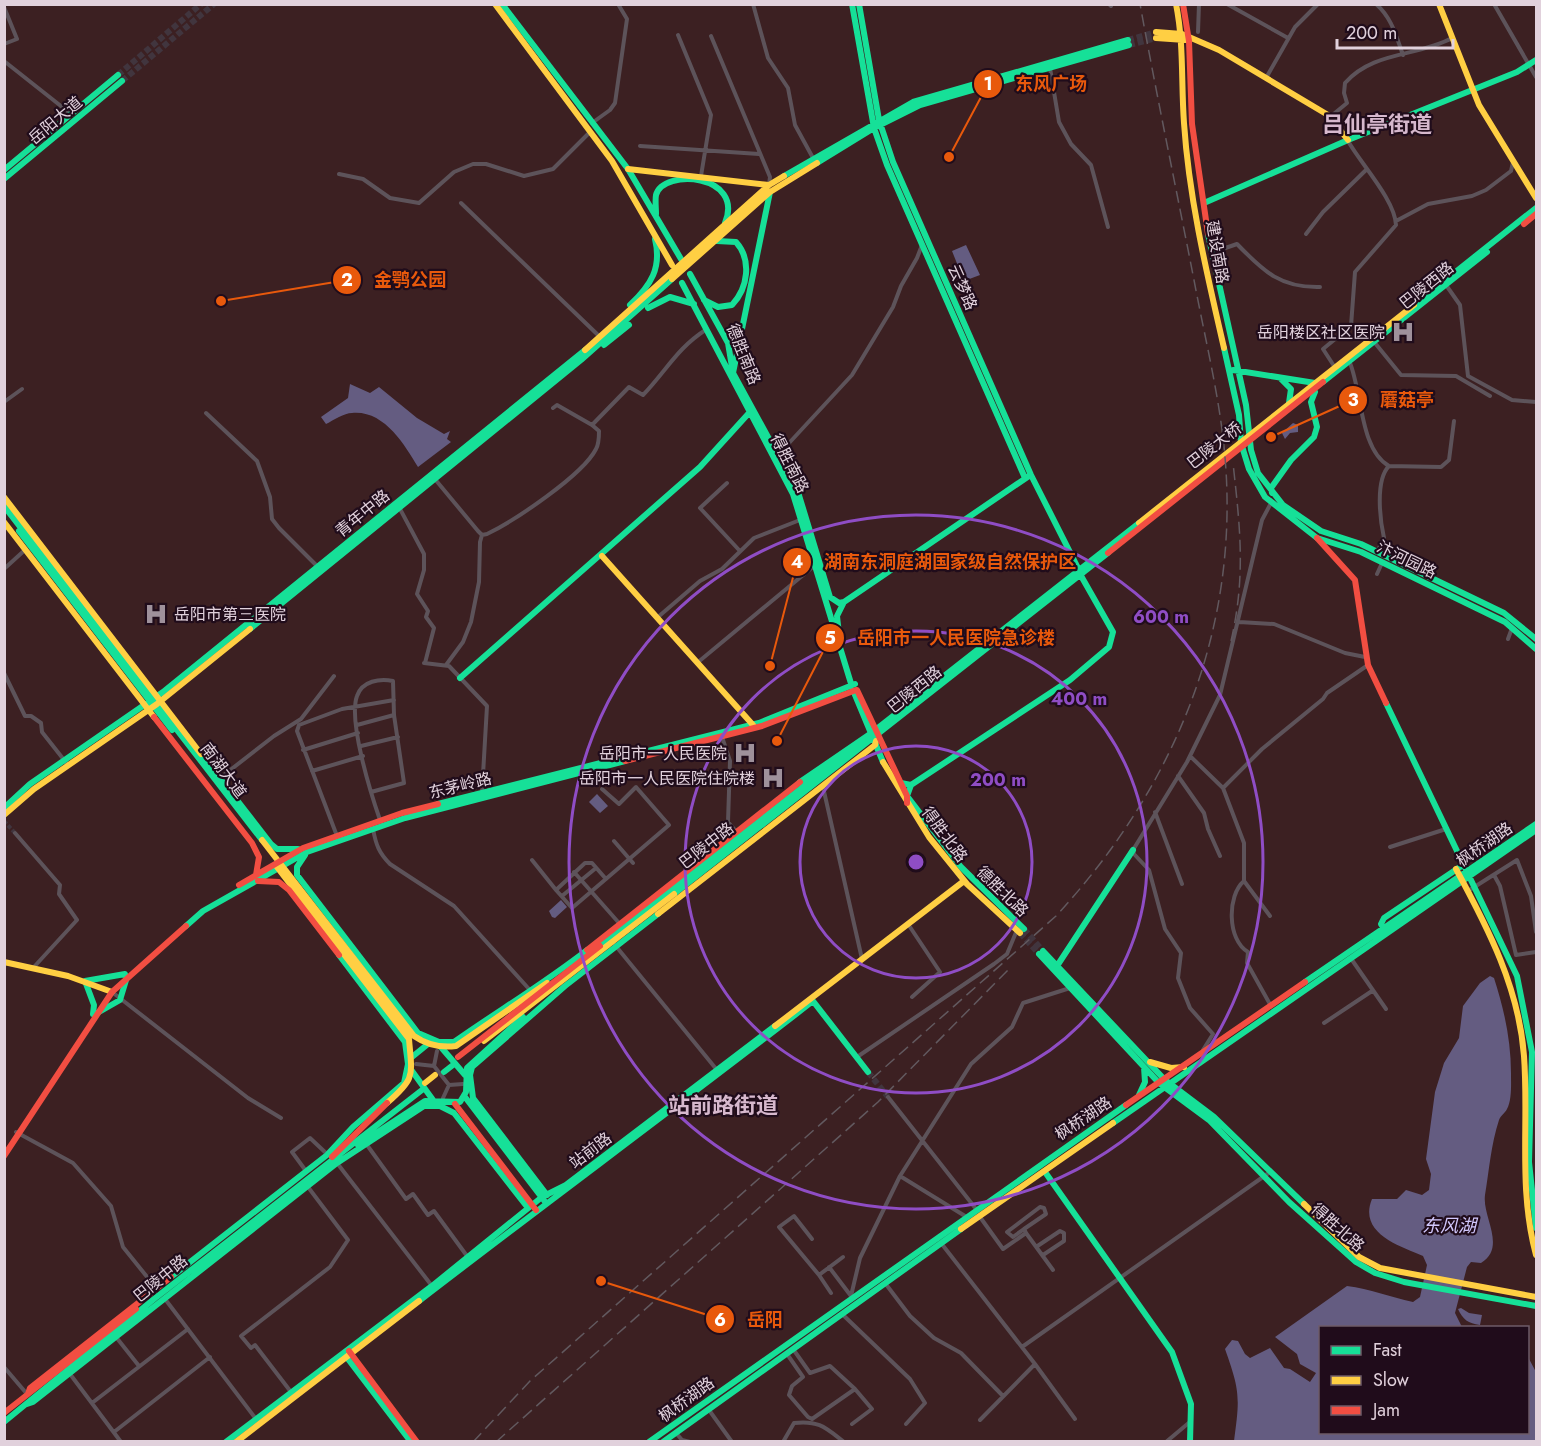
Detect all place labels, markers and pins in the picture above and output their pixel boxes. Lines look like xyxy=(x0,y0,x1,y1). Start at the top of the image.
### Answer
callout: 东风广场 xyxy=(973,66,1099,102)
callout: 金鹗公园 xyxy=(332,262,458,298)
hospital icon: 岳阳楼区社区医院 xyxy=(1390,319,1416,345)
place label: 岳阳楼区社区医院 xyxy=(1257,321,1385,344)
callout: 蘑菇亭 xyxy=(1338,382,1446,418)
callout: 湖南东洞庭湖国家级自然保护区 xyxy=(782,544,1088,580)
hospital icon: 岳阳市第三医院 xyxy=(143,601,169,627)
place label: 岳阳市第三医院 xyxy=(174,603,286,626)
callout: 岳阳市一人民医院急诊楼 xyxy=(815,620,1067,656)
hospital icon: 岳阳市一人民医院 xyxy=(732,740,758,766)
place label: 岳阳市一人民医院 xyxy=(599,742,727,765)
hospital icon: 岳阳市一人民医院住院楼 xyxy=(760,765,786,791)
place label: 岳阳市一人民医院住院楼 xyxy=(579,767,755,790)
centre of rings xyxy=(906,852,926,872)
callout: 岳阳 xyxy=(705,1301,795,1337)

